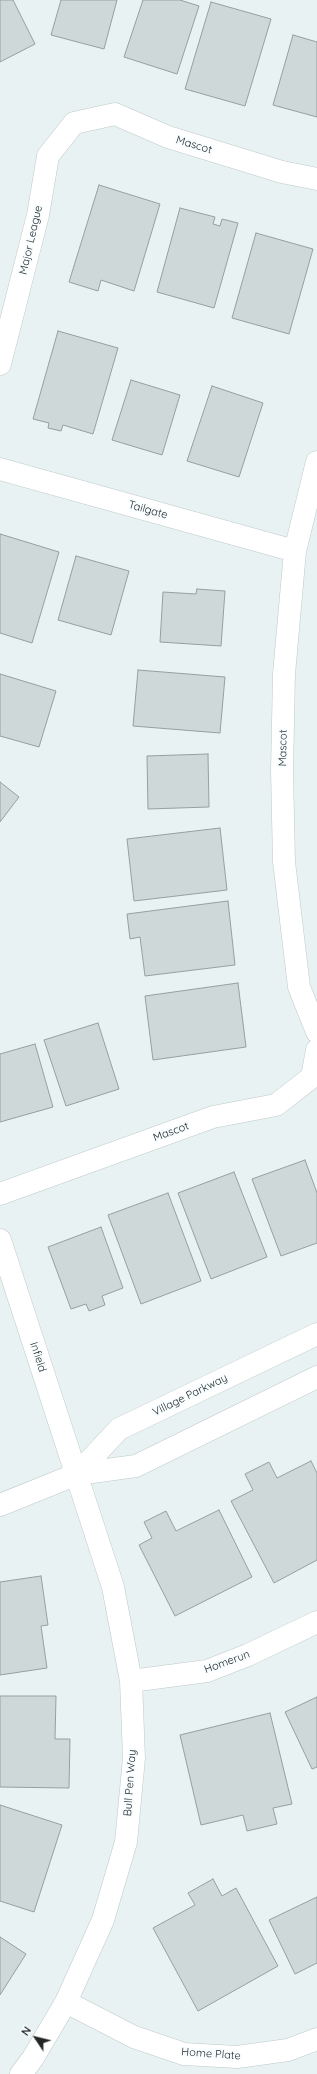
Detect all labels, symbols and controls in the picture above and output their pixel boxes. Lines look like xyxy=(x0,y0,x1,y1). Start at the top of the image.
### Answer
street label: Mascot xyxy=(174,133,214,157)
street label: Major League xyxy=(17,204,45,276)
street label: Tailgate xyxy=(127,498,169,522)
street label: Mascot xyxy=(276,729,290,767)
street label: Mascot xyxy=(151,1119,191,1145)
street label: Infield xyxy=(27,1340,49,1374)
street label: Village Parkway xyxy=(150,1371,230,1419)
street label: Homerun xyxy=(202,1648,252,1676)
street label: Bull Pen Way xyxy=(121,1749,139,1817)
north arrow xyxy=(16,2018,56,2058)
text: N xyxy=(18,2024,34,2038)
street label: Home Plate xyxy=(181,2045,241,2063)

